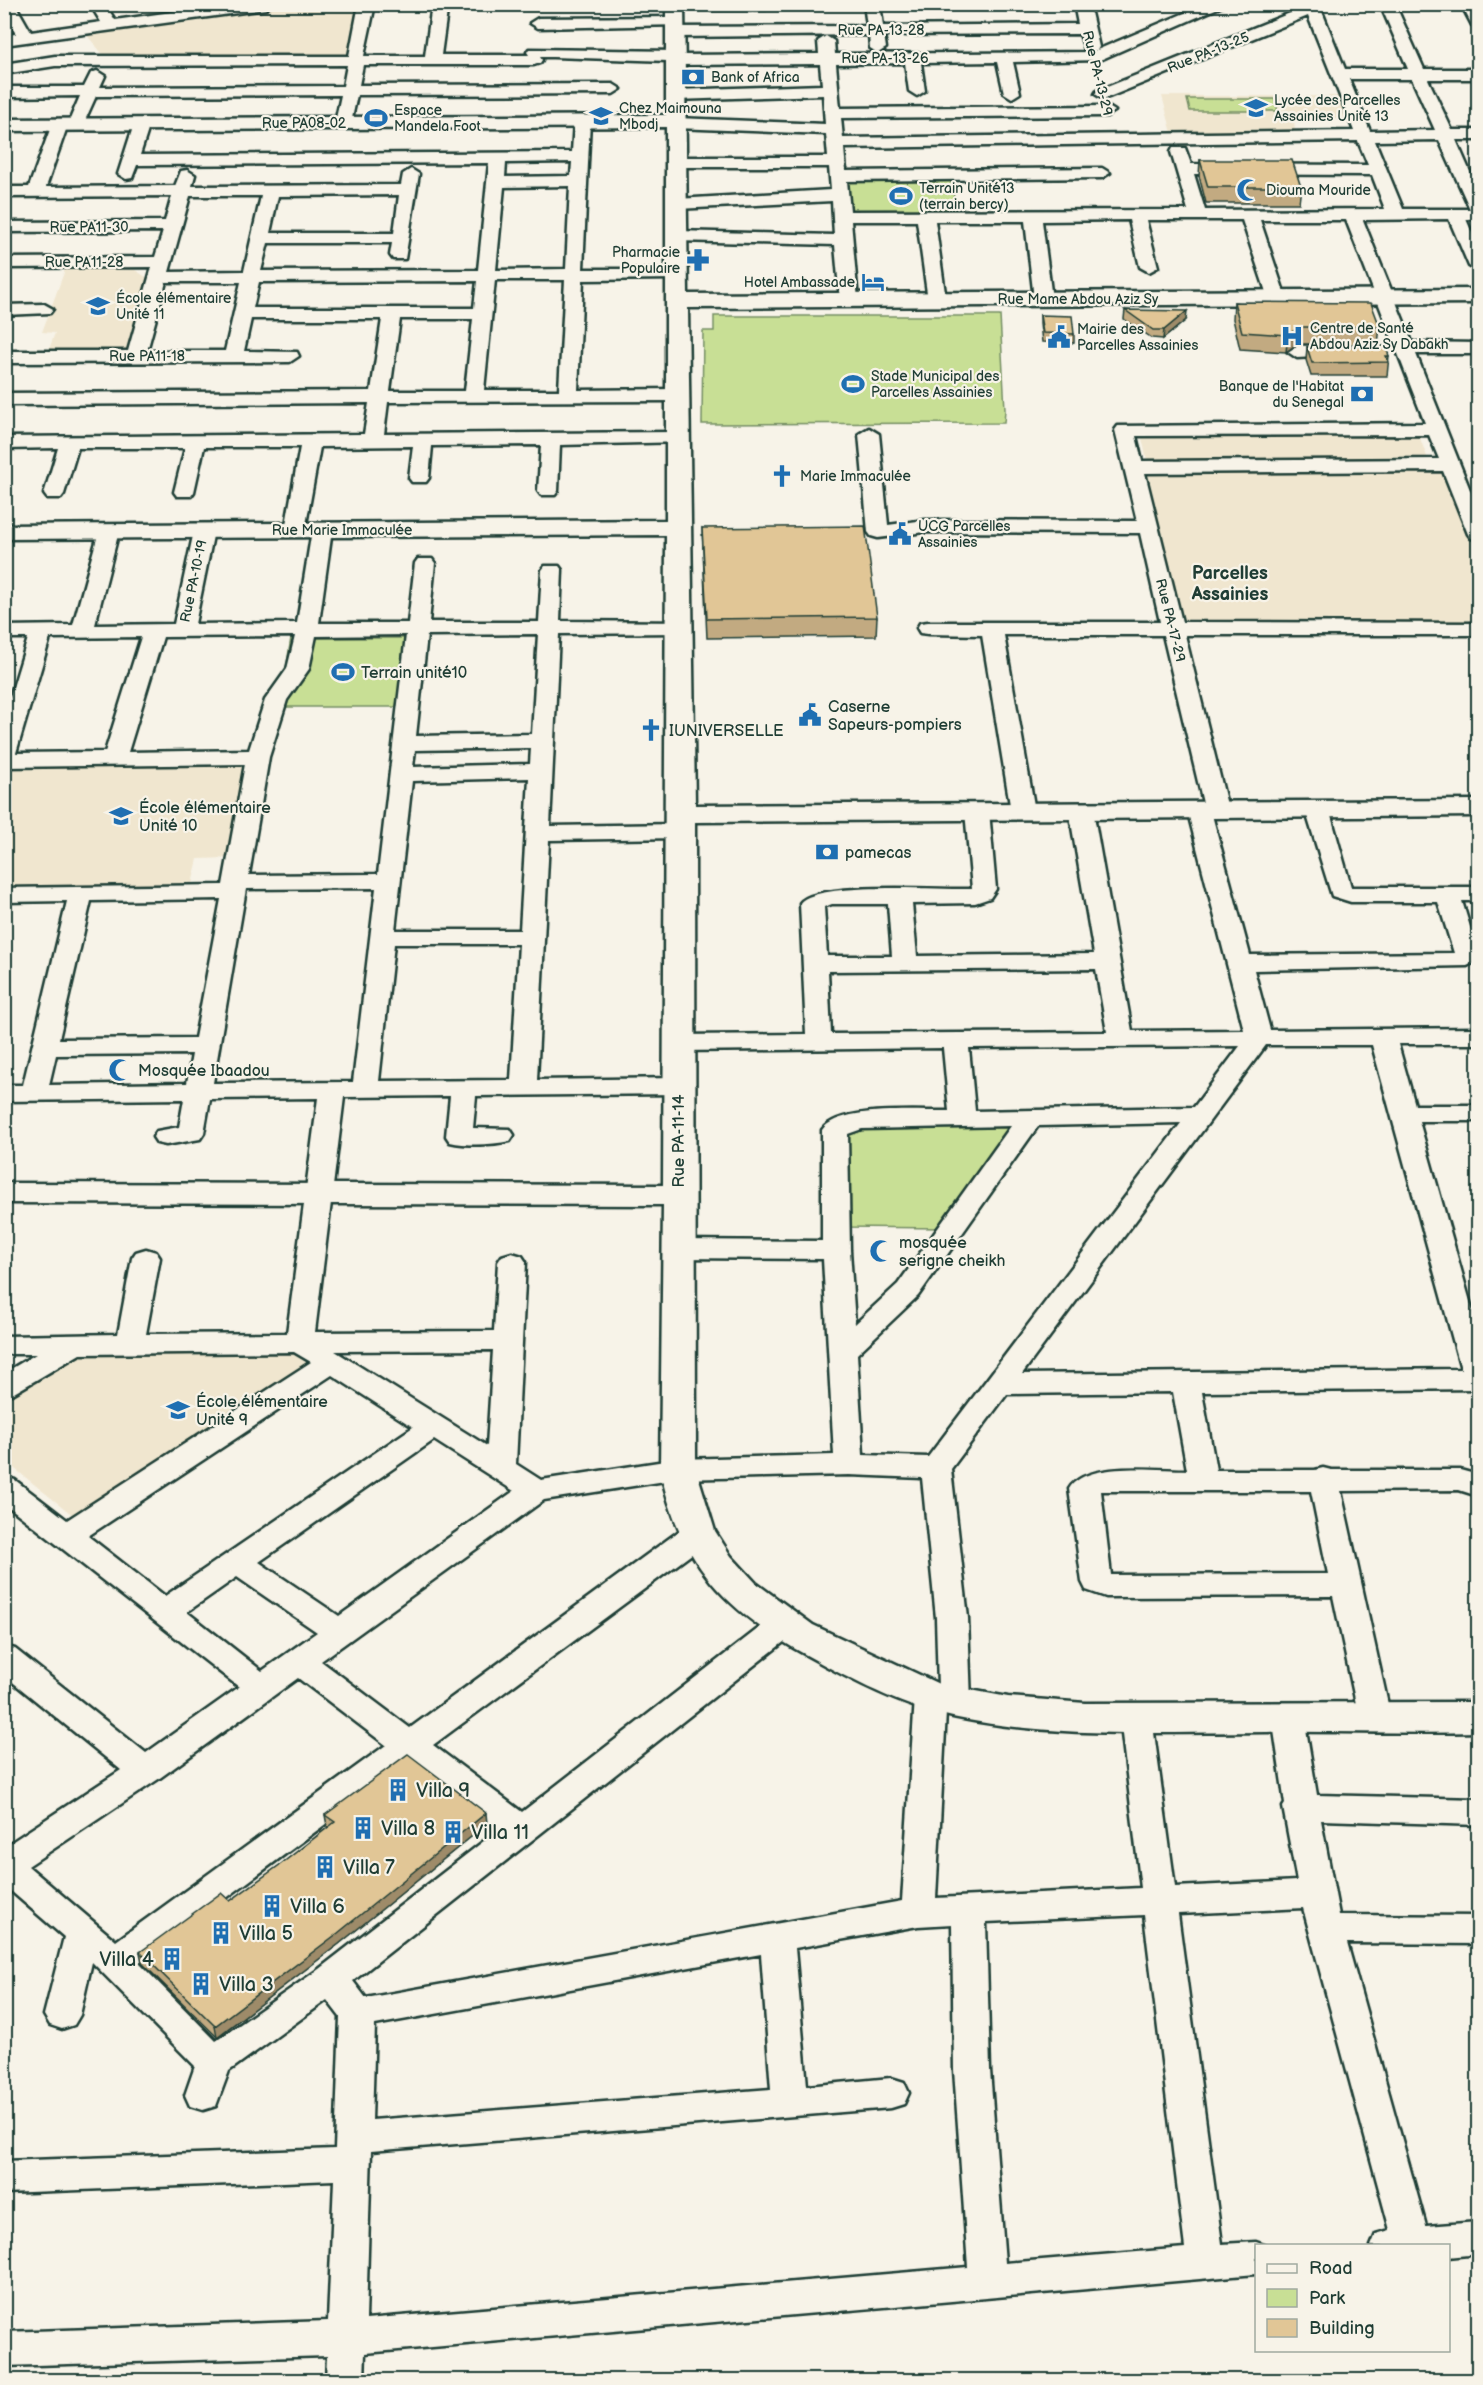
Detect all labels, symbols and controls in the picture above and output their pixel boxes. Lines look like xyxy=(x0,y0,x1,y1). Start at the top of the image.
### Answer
street label: Rue PA-13-28 xyxy=(838,22,924,39)
street label: Rue PA-13-25 xyxy=(1165,28,1252,77)
street label: Rue PA-13-29 xyxy=(1079,29,1116,117)
street label: Rue PA-13-26 xyxy=(841,50,929,67)
bank icon: Bank of Africa xyxy=(680,64,706,90)
place label: Bank of Africa xyxy=(711,69,800,86)
place label: Lycée des Parcelles Assainies Unité 13 xyxy=(1274,92,1401,125)
school or university icon: Lycée des Parcelles Assainies Unité 13 xyxy=(1243,95,1269,121)
place label: Chez Maimouna Mbodj xyxy=(619,100,722,133)
place label: Espace Mandela Foot xyxy=(394,102,482,135)
school or university icon: Chez Maimouna Mbodj xyxy=(588,103,614,129)
sports icon: Espace Mandela Foot xyxy=(363,105,389,131)
street label: Rue PA08-02 xyxy=(262,115,347,132)
mosque icon: Diouma Mouride xyxy=(1235,177,1261,203)
place label: Terrain Unité13 (terrain bercy) xyxy=(919,180,1015,213)
place label: Diouma Mouride xyxy=(1266,182,1371,199)
sports icon: Terrain Unité13 (terrain bercy) xyxy=(888,183,914,209)
street label: Rue PA11-30 xyxy=(49,219,129,236)
place label: Pharmacie Populaire xyxy=(612,244,680,277)
pharmacy icon: Pharmacie Populaire xyxy=(685,247,711,273)
street label: Rue PA11-28 xyxy=(45,254,123,271)
hotel icon: Hotel Ambassade xyxy=(860,269,886,295)
place label: Hotel Ambassade xyxy=(744,274,855,291)
place label: École élémentaire Unité 11 xyxy=(116,289,231,323)
street label: Rue Mame Abdou Aziz Sy xyxy=(998,291,1159,308)
school or university icon: École élémentaire Unité 11 xyxy=(85,293,111,319)
place label: Centre de Santé Abdou Aziz Sy Dabakh xyxy=(1310,320,1449,353)
place label: Mairie des Parcelles Assainies xyxy=(1077,321,1198,354)
hospital icon: Centre de Santé Abdou Aziz Sy Dabakh xyxy=(1279,323,1305,349)
public building icon: Mairie des Parcelles Assainies xyxy=(1046,324,1072,350)
street label: Rue PA11-18 xyxy=(109,348,185,365)
place label: Stade Municipal des Parcelles Assainies xyxy=(871,368,999,401)
sports icon: Stade Municipal des Parcelles Assainies xyxy=(840,371,866,397)
place label: Banque de l'Habitat du Senegal xyxy=(1219,378,1345,411)
bank icon: Banque de l'Habitat du Senegal xyxy=(1349,381,1375,407)
church icon: Marie Immaculée xyxy=(769,463,795,489)
place label: Marie Immaculée xyxy=(800,468,911,485)
place label: UCG Parcelles Assainies xyxy=(918,518,1011,551)
public building icon: UCG Parcelles Assainies xyxy=(887,521,913,547)
street label: Rue Marie Immaculée xyxy=(272,522,412,539)
street label: Rue PA-10-19 xyxy=(176,538,211,624)
district label: Parcelles Assainies xyxy=(1191,563,1268,605)
street label: Rue PA-17-29 xyxy=(1152,577,1189,663)
sports icon: Terrain unité10 xyxy=(330,659,356,685)
place label: Terrain unité10 xyxy=(361,664,467,683)
place label: Caserne Sapeurs-pompiers xyxy=(828,698,962,735)
public building icon: Caserne Sapeurs-pompiers xyxy=(797,702,823,728)
church icon: IUNIVERSELLE xyxy=(638,717,664,743)
place label: IUNIVERSELLE xyxy=(669,722,784,741)
place label: École élémentaire Unité 10 xyxy=(139,797,271,836)
school or university icon: École élémentaire Unité 10 xyxy=(108,803,134,829)
bank icon: pamecas xyxy=(814,839,840,865)
place label: pamecas xyxy=(845,844,912,863)
mosque icon: Mosquée Ibaadou xyxy=(107,1057,133,1083)
place label: Mosquée Ibaadou xyxy=(138,1062,270,1081)
street label: Rue PA-11-14 xyxy=(670,1094,689,1187)
place label: mosquée serigne cheikh xyxy=(899,1234,1005,1271)
mosque icon: mosquée serigne cheikh xyxy=(868,1238,894,1264)
place label: École élémentaire Unité 9 xyxy=(196,1391,328,1430)
school or university icon: École élémentaire Unité 9 xyxy=(165,1397,191,1423)
building icon: Villa 9 xyxy=(385,1777,411,1803)
place label: Villa 9 xyxy=(416,1779,470,1803)
building icon: Villa 8 xyxy=(350,1815,376,1841)
place label: Villa 8 xyxy=(381,1817,435,1841)
building icon: Villa 11 xyxy=(440,1819,466,1845)
place label: Villa 11 xyxy=(471,1821,529,1845)
building icon: Villa 7 xyxy=(312,1854,338,1880)
place label: Villa 7 xyxy=(343,1856,395,1880)
building icon: Villa 6 xyxy=(259,1893,285,1919)
place label: Villa 6 xyxy=(290,1895,345,1919)
building icon: Villa 5 xyxy=(208,1920,234,1946)
place label: Villa 5 xyxy=(239,1922,293,1946)
building icon: Villa 4 xyxy=(159,1946,185,1972)
place label: Villa 4 xyxy=(99,1948,154,1972)
building icon: Villa 3 xyxy=(188,1971,214,1997)
place label: Villa 3 xyxy=(219,1973,274,1997)
legend xyxy=(1255,2244,1450,2352)
text: Road xyxy=(1309,2258,1353,2279)
text: Park xyxy=(1309,2288,1345,2309)
text: Building xyxy=(1309,2318,1375,2339)

